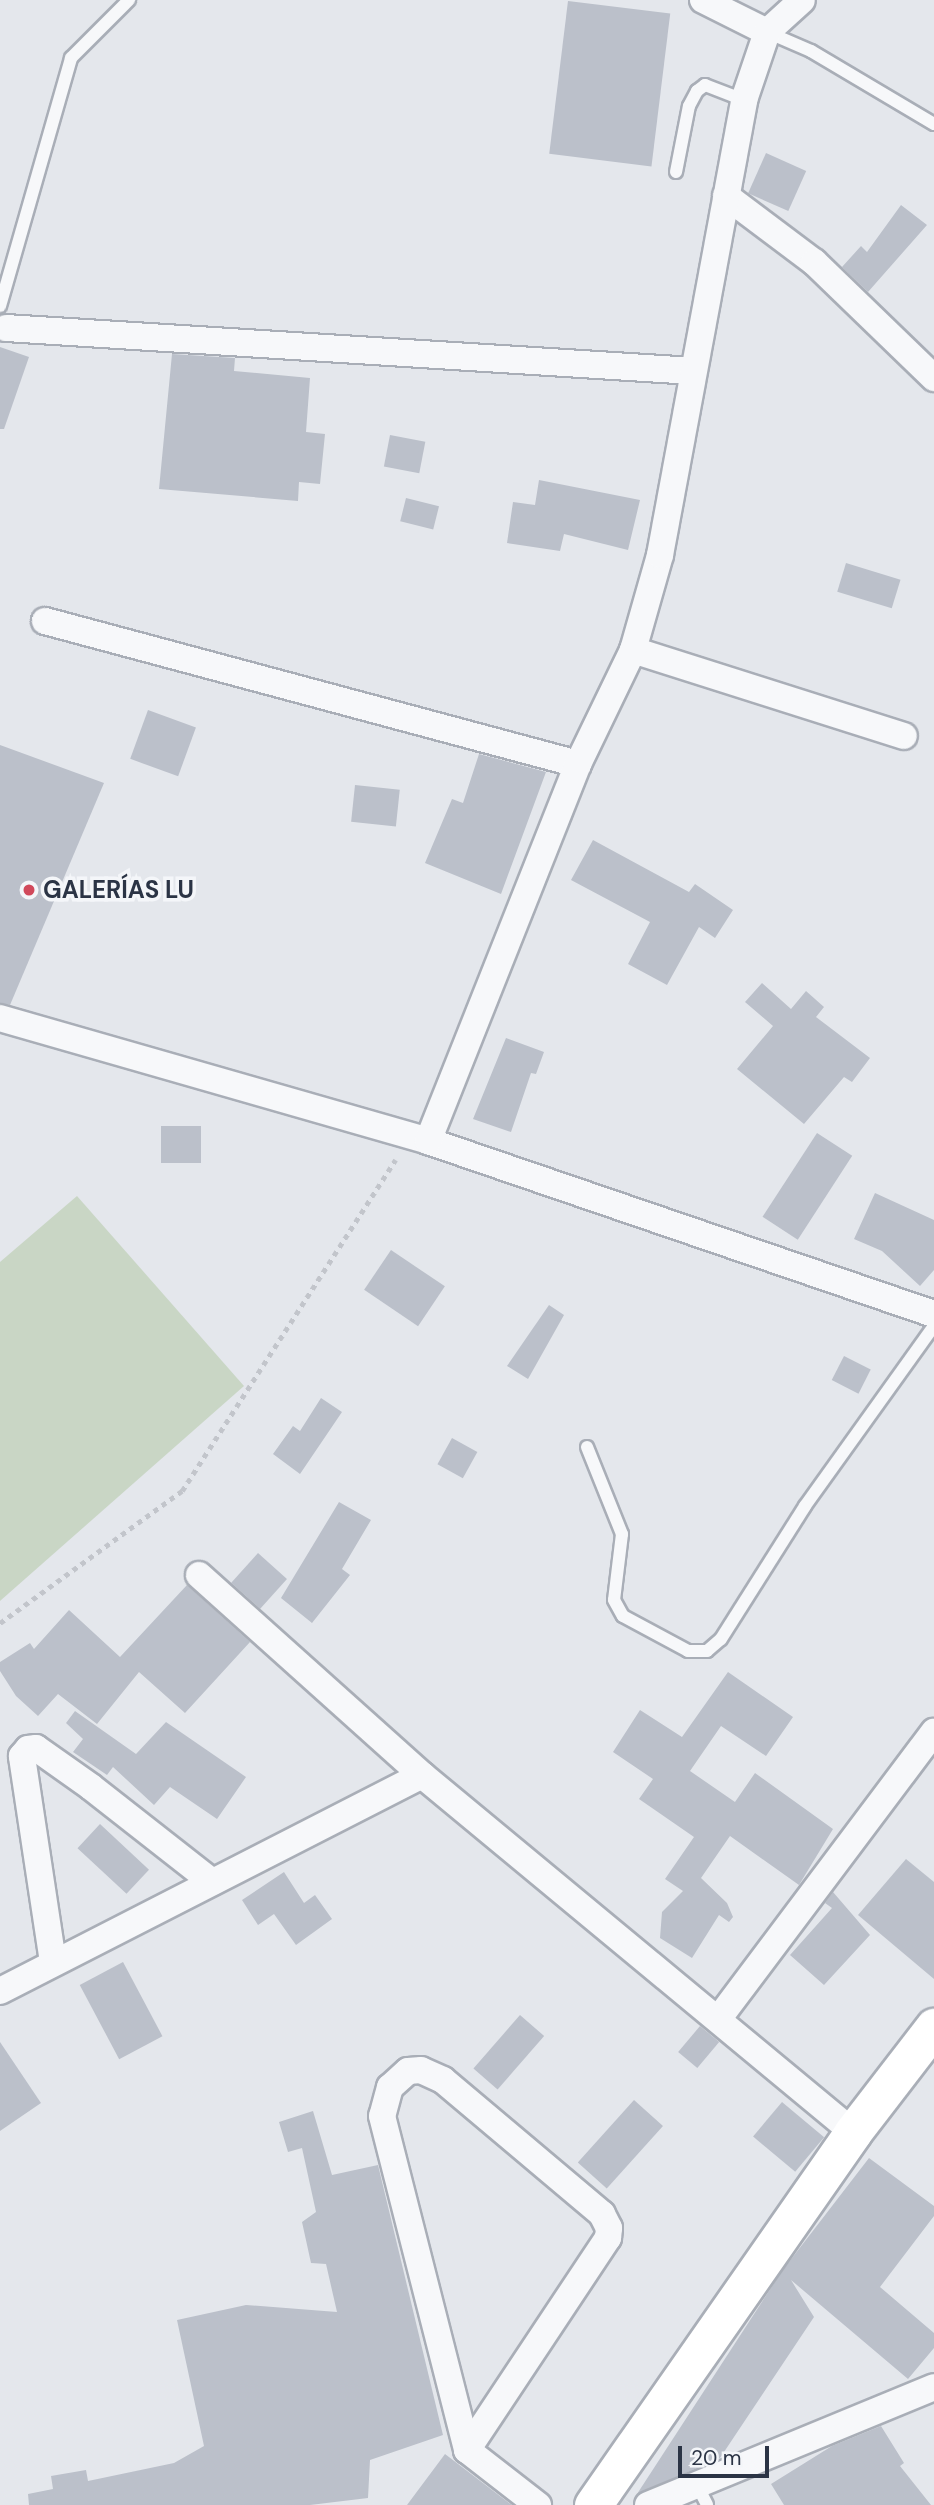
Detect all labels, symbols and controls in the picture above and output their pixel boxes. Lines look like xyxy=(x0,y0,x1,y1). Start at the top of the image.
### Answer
place label: GALERÍAS LU xyxy=(43,876,194,904)
marker: GALERÍAS LU xyxy=(21,882,37,898)
scale bar xyxy=(682,2432,773,2476)
text: 20 m xyxy=(691,2444,742,2472)

